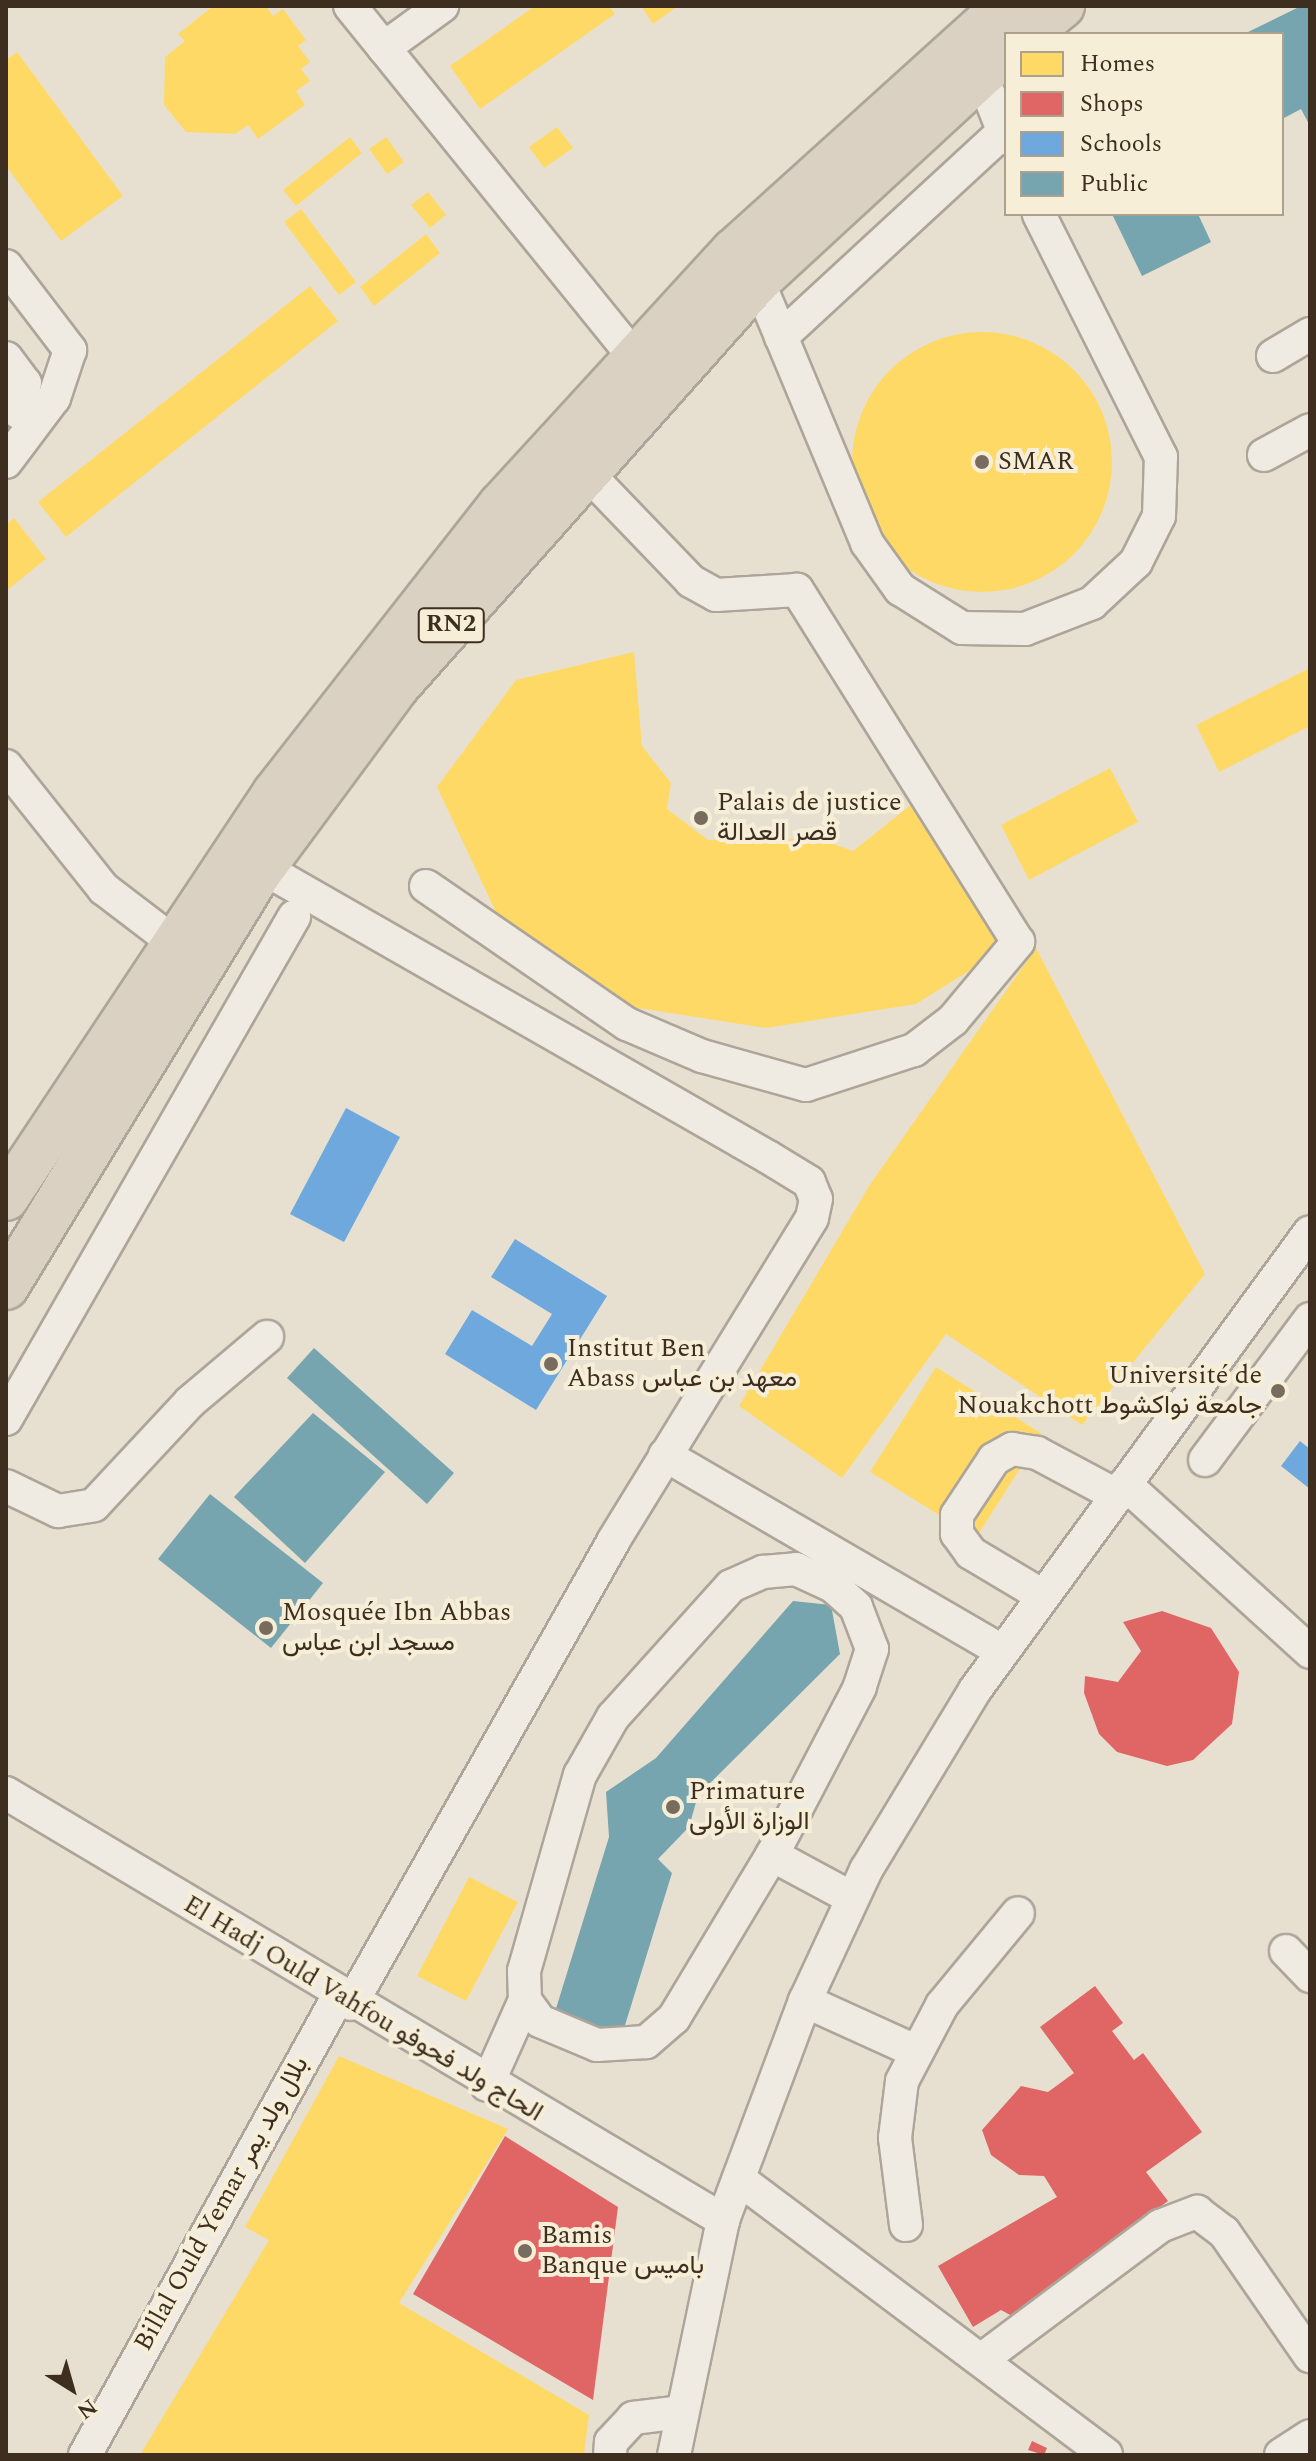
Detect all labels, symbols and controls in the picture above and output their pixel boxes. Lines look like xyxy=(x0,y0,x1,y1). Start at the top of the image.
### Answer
legend xyxy=(1004,32,1284,216)
text: Homes xyxy=(1080,46,1155,82)
text: Shops xyxy=(1080,86,1144,122)
text: Schools xyxy=(1080,126,1162,162)
text: Public xyxy=(1080,166,1148,202)
place label: SMAR xyxy=(998,446,1073,478)
marker: SMAR xyxy=(973,453,991,471)
road number: RN2 xyxy=(417,605,485,645)
place label: Palais de justice قصر العدالة xyxy=(717,787,902,848)
marker: Palais de justice قصر العدالة xyxy=(692,809,710,827)
place label: Institut Ben Abass معهد بن عباس xyxy=(567,1333,797,1394)
marker: Institut Ben Abass معهد بن عباس xyxy=(542,1355,560,1373)
place label: Université de Nouakchott جامعة نواكشوط xyxy=(957,1360,1262,1422)
marker: Université de Nouakchott جامعة نواكشوط xyxy=(1269,1382,1287,1400)
place label: Mosquée Ibn Abbas مسجد ابن عباس xyxy=(282,1597,511,1658)
marker: Mosquée Ibn Abbas مسجد ابن عباس xyxy=(257,1619,275,1637)
place label: Primature الوزارة الأولى xyxy=(689,1776,809,1838)
marker: Primature الوزارة الأولى xyxy=(664,1798,682,1816)
street label: El Hadj Ould Vahfou الحاج ولد فحوفو xyxy=(178,1889,548,2129)
street label: Billal Ould Yemar بلال ولد يمر xyxy=(128,2051,316,2357)
place label: Bamis Banque باميس xyxy=(541,2220,704,2282)
marker: Bamis Banque باميس xyxy=(516,2242,534,2260)
north arrow xyxy=(32,2349,112,2429)
text: N xyxy=(70,2390,104,2427)

